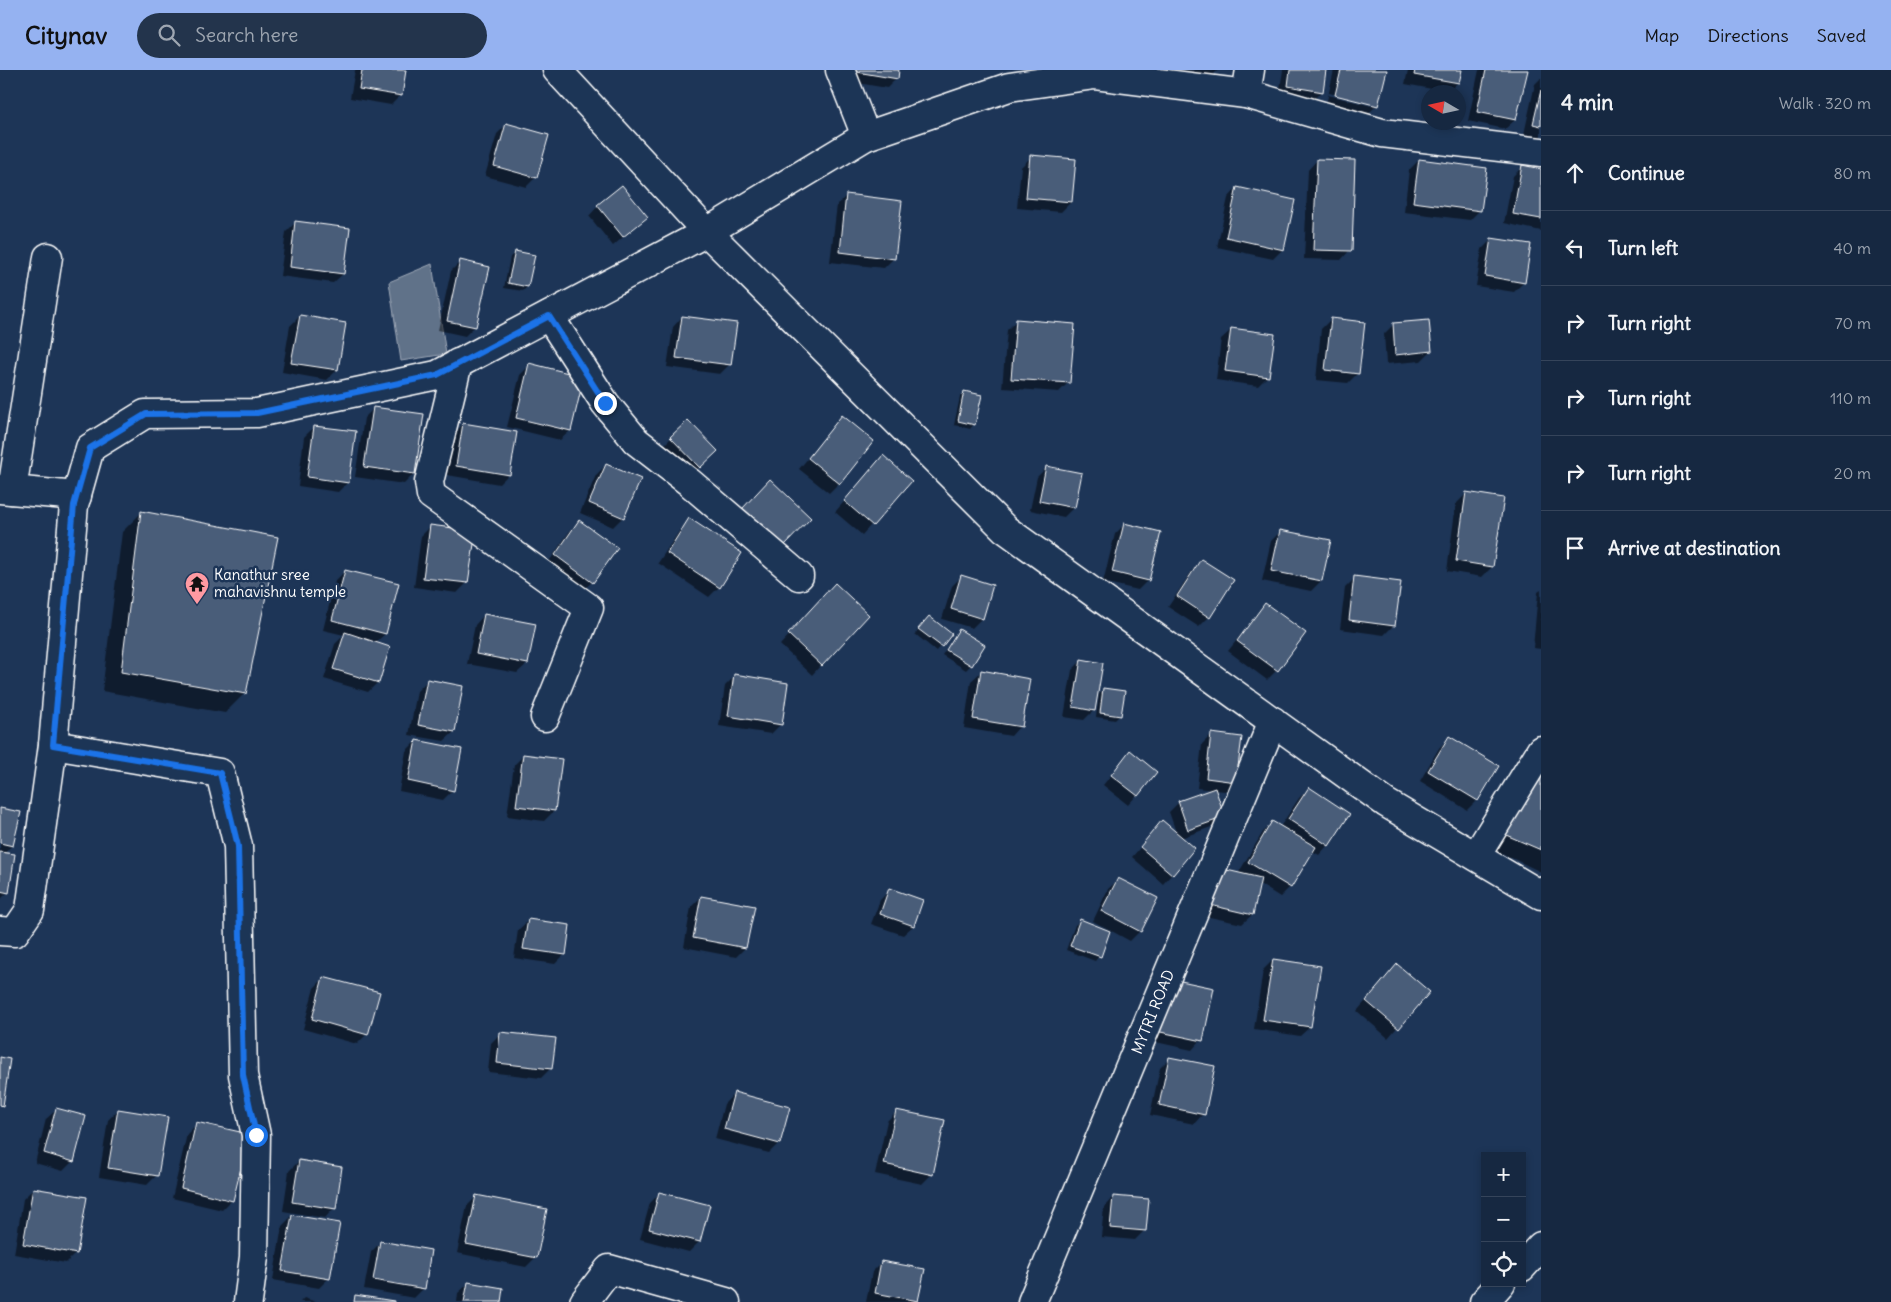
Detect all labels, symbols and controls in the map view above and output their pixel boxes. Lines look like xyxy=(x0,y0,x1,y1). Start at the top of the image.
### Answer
search box xyxy=(137,13,487,58)
text: Citynav xyxy=(25,20,107,50)
icon: search xyxy=(155,21,183,49)
text: Search here xyxy=(195,23,298,47)
text: Map xyxy=(1644,24,1679,47)
text: Directions xyxy=(1707,24,1789,47)
text: Saved xyxy=(1817,24,1866,47)
north arrow xyxy=(1421,85,1466,130)
text: 4 min xyxy=(1561,89,1613,116)
text: Walk · 320 m xyxy=(1779,93,1871,113)
icon: ahead xyxy=(1561,159,1589,187)
text: Continue xyxy=(1608,161,1685,185)
text: 80 m xyxy=(1833,163,1871,183)
icon: left xyxy=(1561,234,1589,262)
text: Turn left xyxy=(1608,236,1678,260)
text: 40 m xyxy=(1833,238,1871,258)
icon: right xyxy=(1561,309,1589,337)
text: Turn right xyxy=(1608,311,1691,335)
text: 70 m xyxy=(1835,313,1871,333)
icon: right xyxy=(1561,384,1589,412)
text: Turn right xyxy=(1608,386,1691,410)
text: 110 m xyxy=(1830,388,1871,408)
route end xyxy=(594,392,617,415)
icon: right xyxy=(1561,459,1589,487)
text: Turn right xyxy=(1608,461,1691,485)
text: 20 m xyxy=(1834,463,1871,483)
icon: arrive xyxy=(1561,534,1589,562)
text: Arrive at destination xyxy=(1608,536,1781,560)
place label: Kanathur sree mahavishnu temple xyxy=(214,565,346,601)
temple icon: Kanathur sree mahavishnu temple xyxy=(184,571,210,605)
street label: MYTRI ROAD xyxy=(1127,967,1178,1057)
route start xyxy=(245,1124,268,1147)
map controls xyxy=(1481,1152,1526,1287)
button: + xyxy=(1481,1152,1526,1197)
button: − xyxy=(1481,1197,1526,1242)
button: locate xyxy=(1481,1242,1526,1287)

